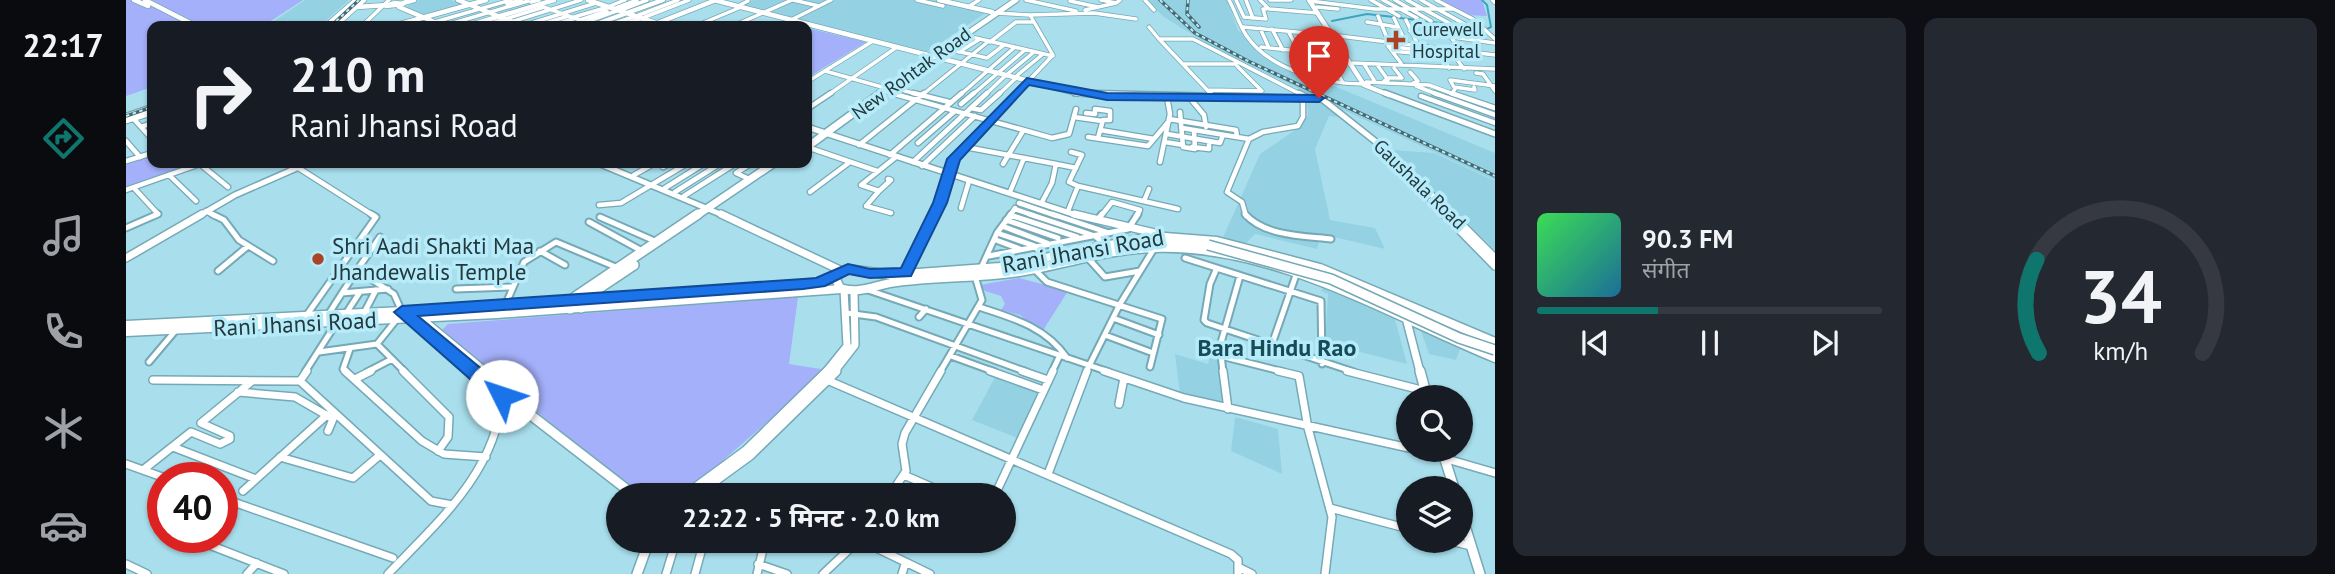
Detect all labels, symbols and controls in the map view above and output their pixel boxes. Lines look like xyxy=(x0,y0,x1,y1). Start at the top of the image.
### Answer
place label: Curewell Hospital xyxy=(1412,17,1484,63)
street label: New Rohtak Road xyxy=(847,22,975,124)
text: 22:17 xyxy=(22,24,104,66)
pin xyxy=(1289,26,1349,98)
marker: Curewell Hospital xyxy=(1386,30,1406,50)
icon: arrive xyxy=(1300,37,1338,75)
text: 210 m xyxy=(290,42,425,106)
icon: right xyxy=(175,49,266,140)
text: Rani Jhansi Road xyxy=(290,104,518,146)
icon: directions xyxy=(39,114,88,163)
street label: Gaushala Road xyxy=(1369,134,1471,234)
icon: music xyxy=(39,211,88,260)
street label: Rani Jhansi Road xyxy=(1000,222,1166,279)
text: 90.3 FM xyxy=(1642,222,1733,255)
place label: Shri Aadi Shakti Maa Jhandewalis Temple xyxy=(331,231,534,286)
text: 34 xyxy=(2079,249,2162,343)
marker: Shri Aadi Shakti Maa Jhandewalis Temple xyxy=(310,251,326,267)
text: संगीत xyxy=(1642,255,1690,284)
street label: Rani Jhansi Road xyxy=(212,305,377,342)
icon: phone xyxy=(39,307,88,356)
icon: previous xyxy=(1576,324,1614,362)
icon: pause xyxy=(1691,324,1729,362)
icon: next xyxy=(1806,324,1844,362)
district label: Bara Hindu Rao xyxy=(1198,332,1357,363)
text: km/h xyxy=(2093,335,2148,367)
position arrow xyxy=(465,359,539,433)
map controls xyxy=(1396,385,1473,553)
button: search xyxy=(1396,385,1473,462)
icon: climate xyxy=(39,404,88,453)
speed limit sign: 40 xyxy=(147,462,238,553)
button: layers xyxy=(1396,476,1473,553)
icon: car xyxy=(39,501,88,550)
text: 22:22 · 5 मिनट · 2.0 km xyxy=(682,501,940,534)

